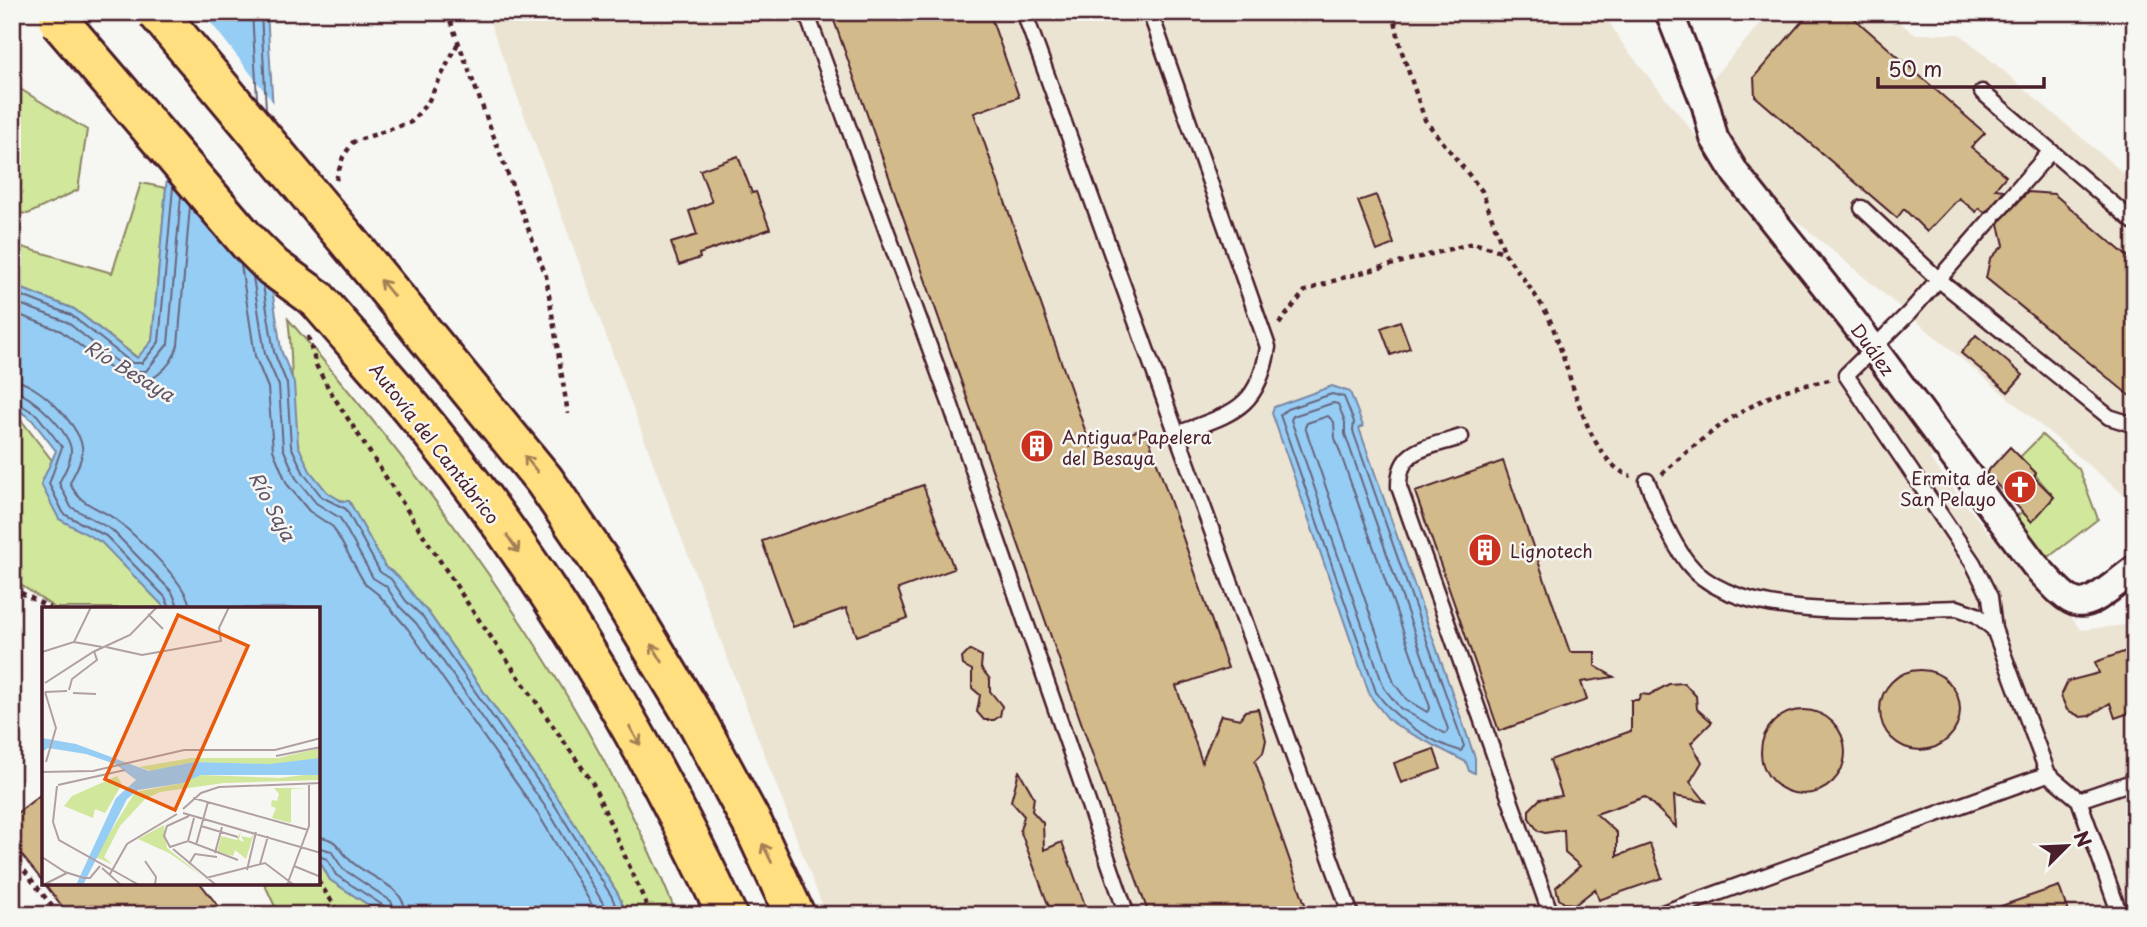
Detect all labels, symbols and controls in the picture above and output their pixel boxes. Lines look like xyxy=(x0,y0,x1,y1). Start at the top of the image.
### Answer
scale bar xyxy=(1878,46,2044,90)
text: 50 m xyxy=(1888,52,1942,84)
one-way arrow xyxy=(379,280,395,298)
street label: Duález xyxy=(1845,317,1902,381)
water label: Río Besaya xyxy=(80,332,181,408)
street label: Autovía del Cantábrico xyxy=(363,357,507,529)
place label: Antigua Papelera del Besaya xyxy=(1062,423,1212,471)
building icon: Antigua Papelera del Besaya xyxy=(1018,427,1056,465)
one-way arrow xyxy=(523,456,539,474)
place label: Ermita de San Pelayo xyxy=(1900,464,1996,512)
water label: Río Saja xyxy=(243,466,303,547)
church icon: Ermita de San Pelayo xyxy=(2001,468,2039,506)
building icon: Lignotech xyxy=(1466,531,1504,569)
one-way arrow xyxy=(506,534,520,553)
place label: Lignotech xyxy=(1510,537,1593,564)
inset map xyxy=(42,607,320,885)
one-way arrow xyxy=(650,644,664,664)
one-way arrow xyxy=(628,725,642,745)
north arrow xyxy=(2032,811,2102,881)
text: N xyxy=(2068,826,2099,851)
one-way arrow xyxy=(759,843,773,864)

